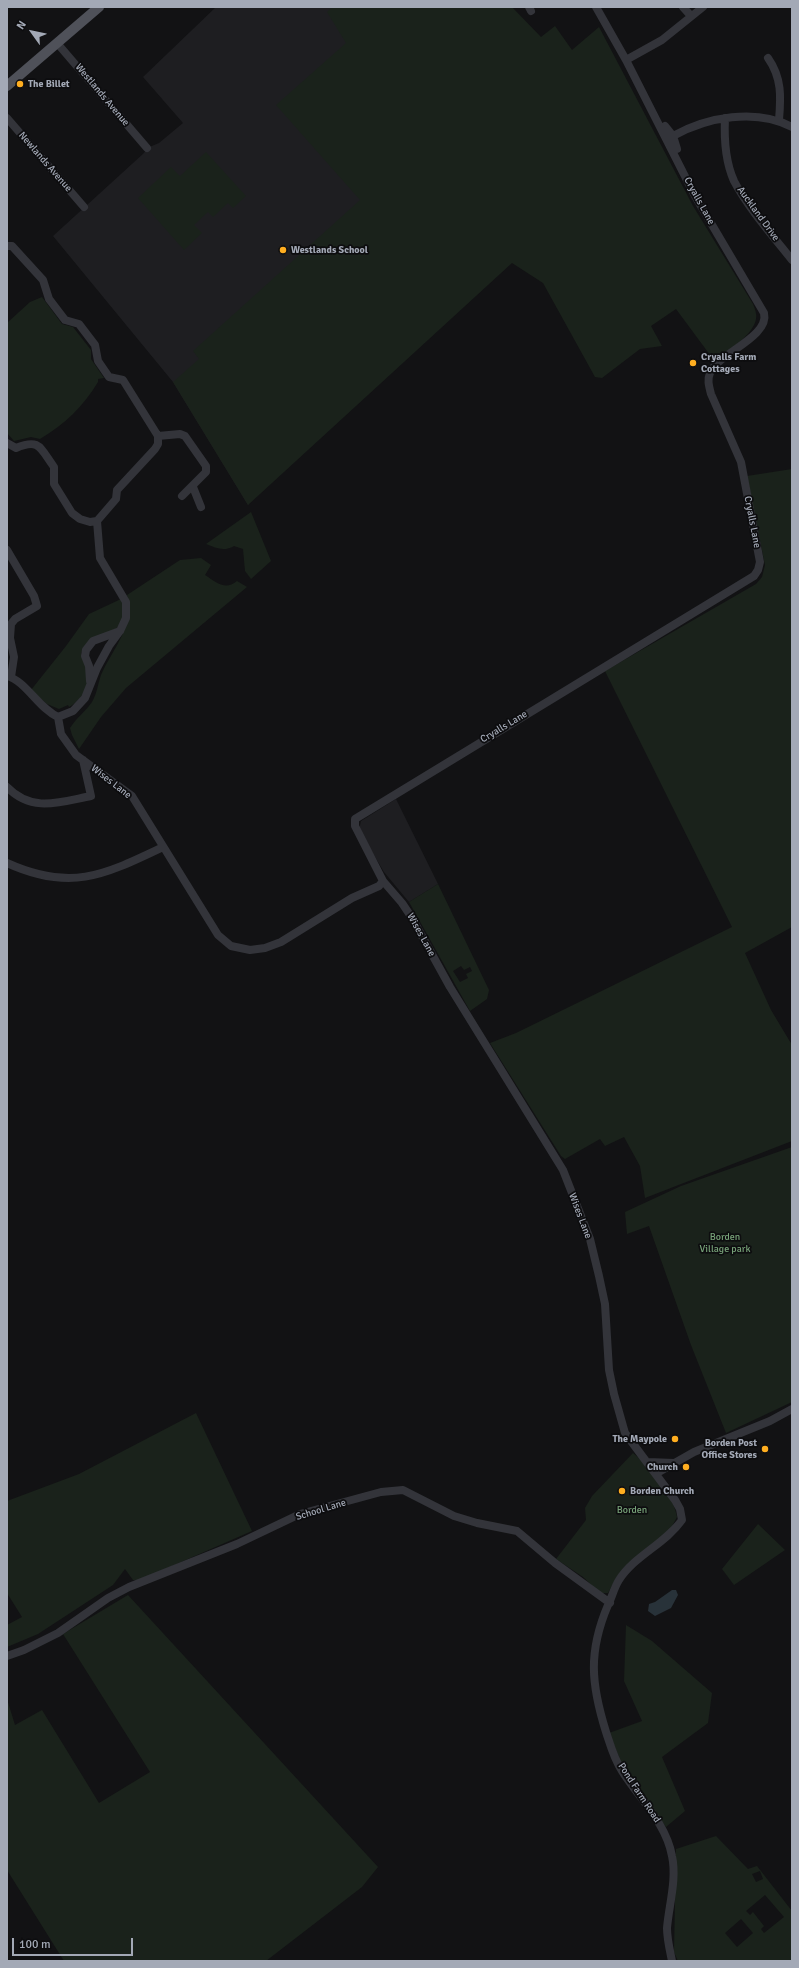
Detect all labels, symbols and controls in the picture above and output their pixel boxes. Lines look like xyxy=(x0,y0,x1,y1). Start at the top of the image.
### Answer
north arrow xyxy=(12,12,52,52)
text: N xyxy=(14,18,29,32)
street label: Westlands Avenue xyxy=(72,61,132,129)
place label: The Billet xyxy=(28,78,70,90)
marker: The Billet xyxy=(15,79,25,89)
street label: Newlands Avenue xyxy=(16,130,74,194)
street label: Cryalls Lane xyxy=(681,175,717,227)
street label: Auckland Drive xyxy=(734,184,782,244)
place label: Westlands School xyxy=(291,244,368,256)
marker: Westlands School xyxy=(278,245,288,255)
place label: Cryalls Farm Cottages xyxy=(701,351,756,374)
marker: Cryalls Farm Cottages xyxy=(688,358,698,368)
street label: Cryalls Lane xyxy=(741,495,763,549)
street label: Cryalls Lane xyxy=(478,708,530,746)
street label: Wises Lane xyxy=(88,763,134,801)
street label: Wises Lane xyxy=(404,911,438,959)
street label: Wises Lane xyxy=(566,1192,594,1240)
park label: Borden Village park xyxy=(700,1231,750,1254)
place label: The Maypole xyxy=(612,1433,667,1445)
marker: The Maypole xyxy=(670,1434,680,1444)
place label: Borden Post Office Stores xyxy=(702,1437,757,1460)
marker: Borden Post Office Stores xyxy=(760,1444,770,1454)
place label: Church xyxy=(647,1461,678,1473)
marker: Church xyxy=(681,1462,691,1472)
place label: Borden Church xyxy=(630,1485,694,1497)
marker: Borden Church xyxy=(617,1486,627,1496)
street label: School Lane xyxy=(294,1497,348,1523)
park label: Borden xyxy=(617,1504,647,1516)
street label: Pond Farm Road xyxy=(615,1761,663,1825)
scale bar xyxy=(14,1930,135,1956)
text: 100 m xyxy=(19,1937,51,1952)

